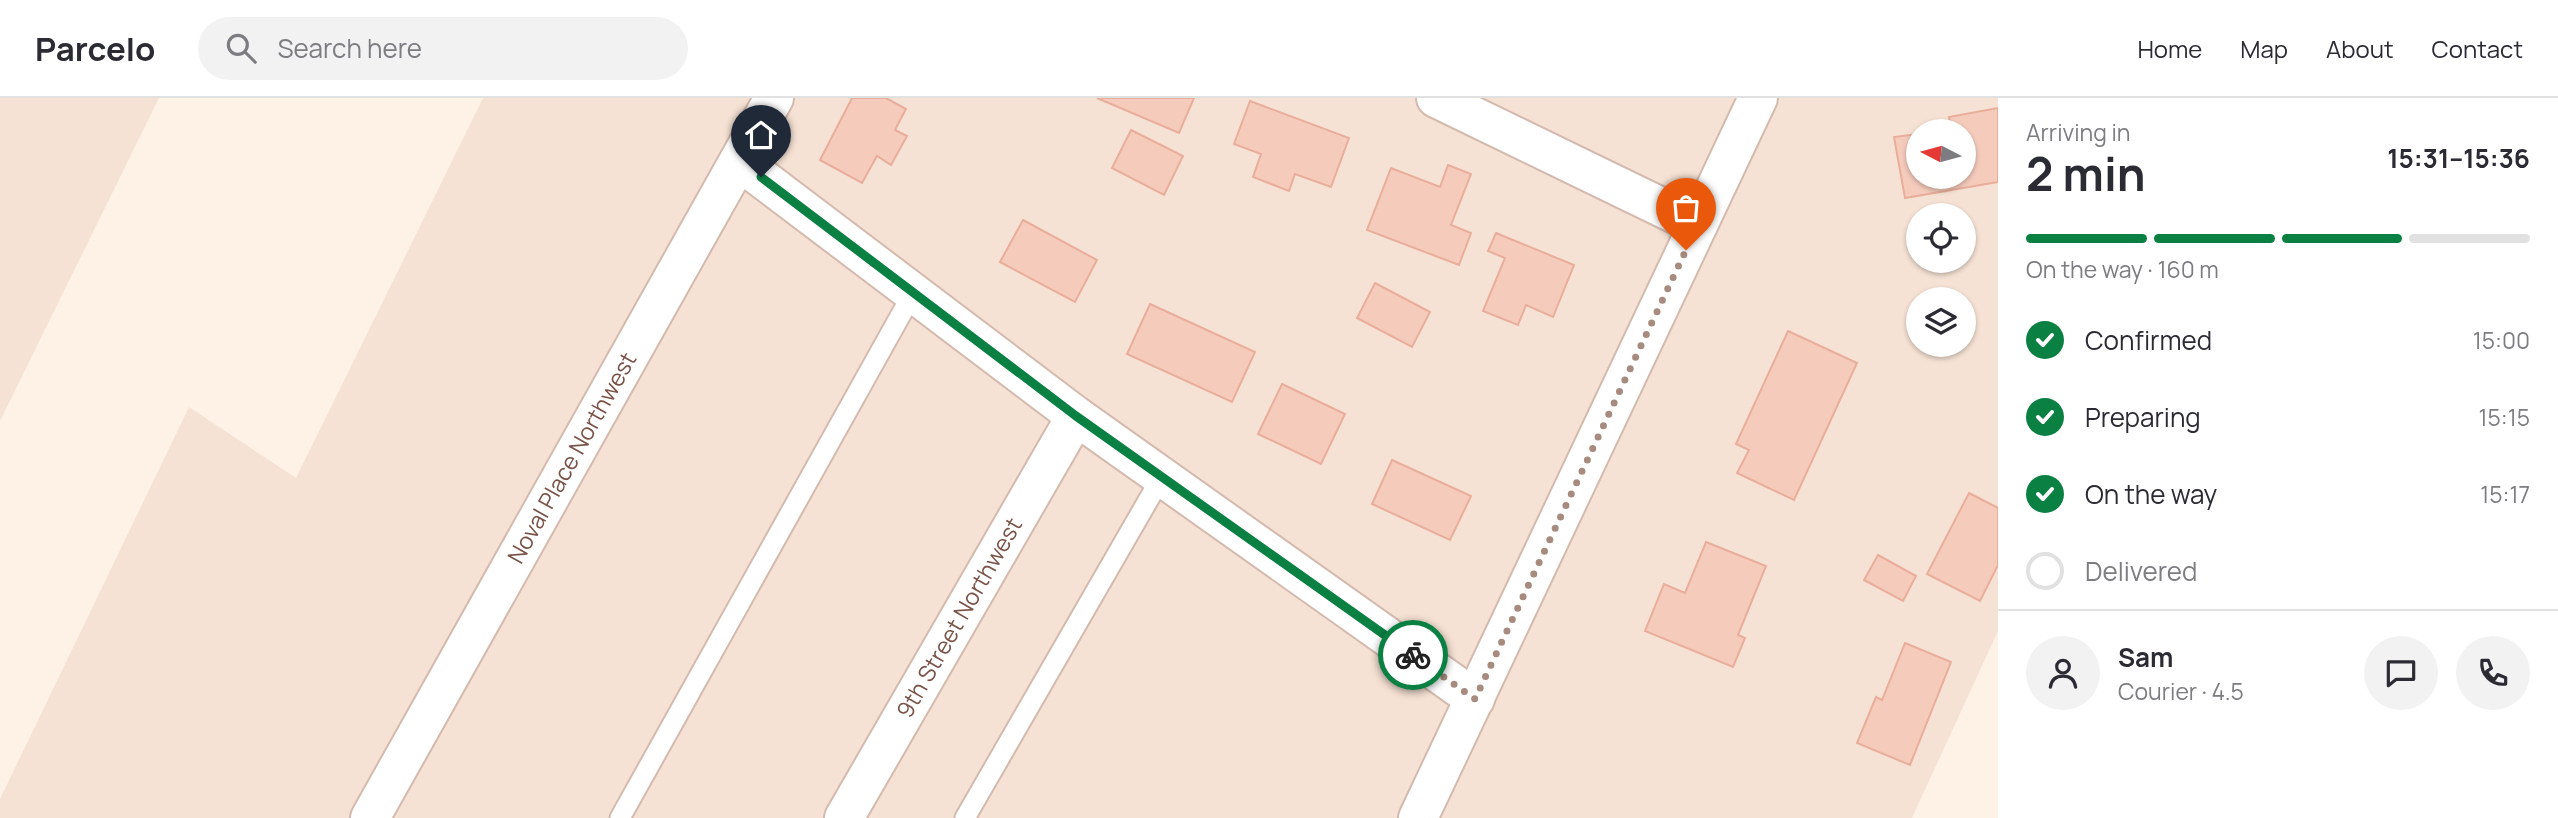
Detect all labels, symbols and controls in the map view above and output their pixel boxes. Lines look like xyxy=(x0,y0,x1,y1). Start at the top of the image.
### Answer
search box xyxy=(198,17,688,80)
text: Parcelo xyxy=(35,26,156,71)
icon: search xyxy=(222,29,260,67)
text: Search here xyxy=(278,30,422,66)
text: Home xyxy=(2137,32,2202,65)
text: Map xyxy=(2240,32,2288,65)
text: About xyxy=(2326,32,2394,65)
text: Contact xyxy=(2432,32,2523,65)
pin xyxy=(731,105,791,177)
icon: home xyxy=(742,116,780,154)
text: Arriving in xyxy=(2026,116,2131,148)
north arrow xyxy=(1906,119,1976,189)
map controls xyxy=(1906,119,1976,357)
text: 15:31–15:36 xyxy=(2387,140,2530,176)
text: 2 min xyxy=(2026,142,2146,205)
pin xyxy=(1656,178,1716,250)
icon: bag xyxy=(1667,189,1705,227)
button: locate xyxy=(1906,203,1976,273)
text: On the way · 160 m xyxy=(2026,253,2219,285)
button: layers xyxy=(1906,287,1976,357)
icon: check xyxy=(2026,321,2064,359)
text: Confirmed xyxy=(2085,322,2212,358)
text: 15:00 xyxy=(2473,324,2530,356)
street label: Noval Place Northwest xyxy=(499,346,643,569)
icon: check xyxy=(2026,398,2064,436)
text: Preparing xyxy=(2085,399,2201,435)
text: 15:15 xyxy=(2479,401,2530,433)
icon: check xyxy=(2026,475,2064,513)
text: On the way xyxy=(2085,476,2217,512)
text: 15:17 xyxy=(2480,478,2530,510)
street label: 9th Street Northwest xyxy=(888,511,1029,724)
text: Delivered xyxy=(2085,553,2197,589)
courier xyxy=(1378,620,1448,690)
icon: bike xyxy=(1394,636,1432,674)
button: person xyxy=(2026,636,2100,710)
button: chat xyxy=(2364,636,2438,710)
button: phone xyxy=(2456,636,2530,710)
text: Sam xyxy=(2118,639,2173,675)
text: Courier · 4.5 xyxy=(2118,675,2244,707)

